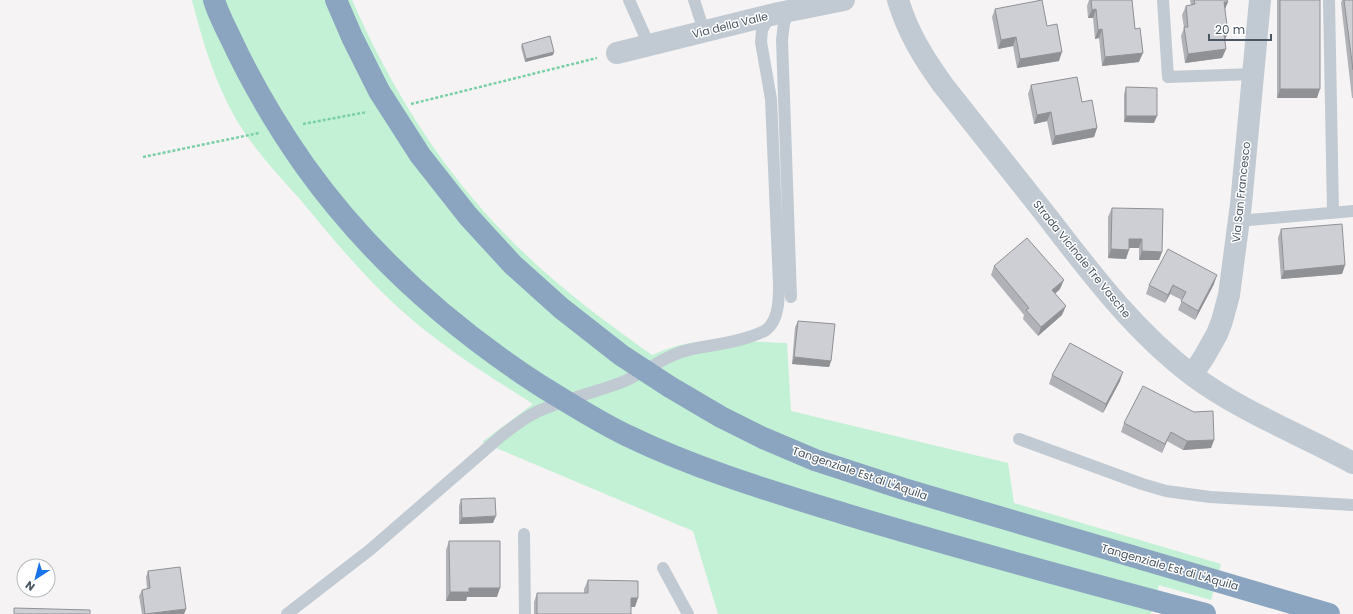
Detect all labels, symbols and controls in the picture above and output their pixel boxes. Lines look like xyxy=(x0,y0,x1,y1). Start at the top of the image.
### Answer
street label: Via della Valle xyxy=(690,8,770,42)
scale bar xyxy=(1209,16,1271,42)
text: 20 m xyxy=(1215,21,1245,38)
street label: Via San Francesco xyxy=(1228,141,1254,243)
street label: Strada Vicinale Tre Vasche xyxy=(1029,197,1135,321)
street label: Tangenziale Est di L'Aquila xyxy=(790,442,930,504)
street label: Tangenziale Est di L'Aquila xyxy=(1100,540,1240,594)
north arrow xyxy=(16,558,56,598)
text: N xyxy=(22,577,38,595)

